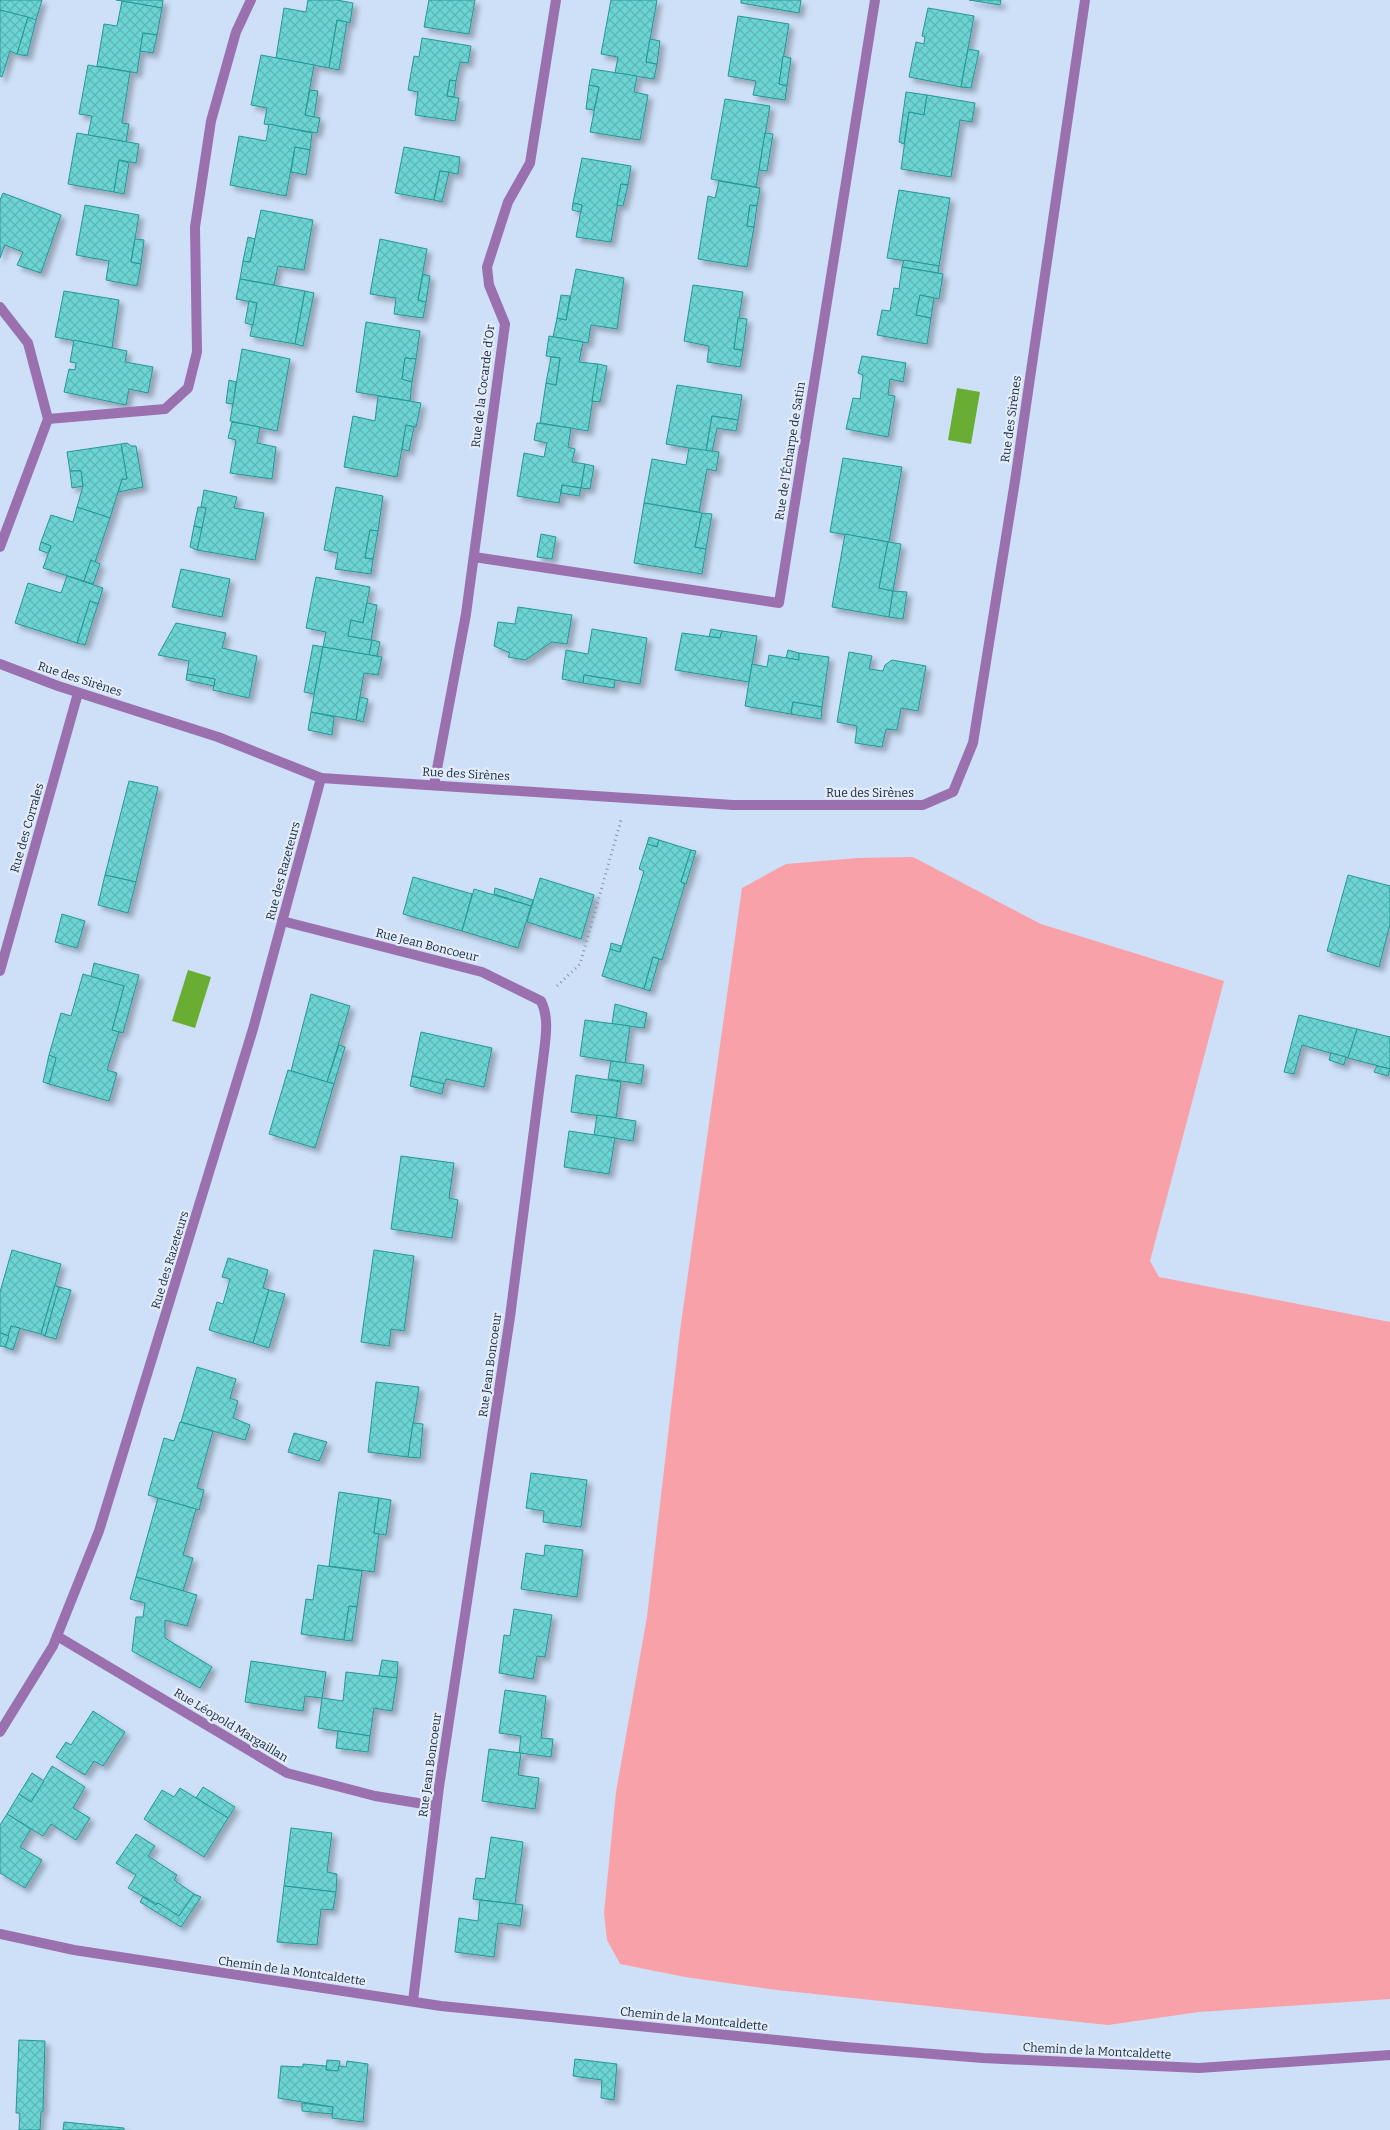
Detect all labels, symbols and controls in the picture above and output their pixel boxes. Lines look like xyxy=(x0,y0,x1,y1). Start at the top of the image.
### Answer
street label: Rue de la Cocarde d'Or xyxy=(469,323,498,448)
street label: Rue des Sirènes xyxy=(998,374,1024,463)
street label: Rue de l'Écharpe de Satin xyxy=(771,380,808,521)
street label: Rue des Sirènes xyxy=(36,659,124,699)
street label: Rue des Sirènes xyxy=(422,765,510,783)
street label: Rue des Corrales xyxy=(8,781,47,874)
street label: Rue des Sirènes xyxy=(826,786,914,800)
street label: Rue des Razeteurs xyxy=(263,820,303,922)
street label: Rue Jean Boncoeur xyxy=(374,925,480,965)
street label: Rue des Razeteurs xyxy=(148,1209,192,1311)
street label: Rue Jean Boncoeur xyxy=(476,1311,504,1418)
street label: Rue Léopold Margaillan xyxy=(171,1685,291,1765)
street label: Rue Jean Boncoeur xyxy=(416,1711,444,1818)
street label: Chemin de la Montcaldette xyxy=(217,1954,367,1988)
street label: Chemin de la Montcaldette xyxy=(619,2004,769,2034)
street label: Chemin de la Montcaldette xyxy=(1022,2040,1172,2062)

